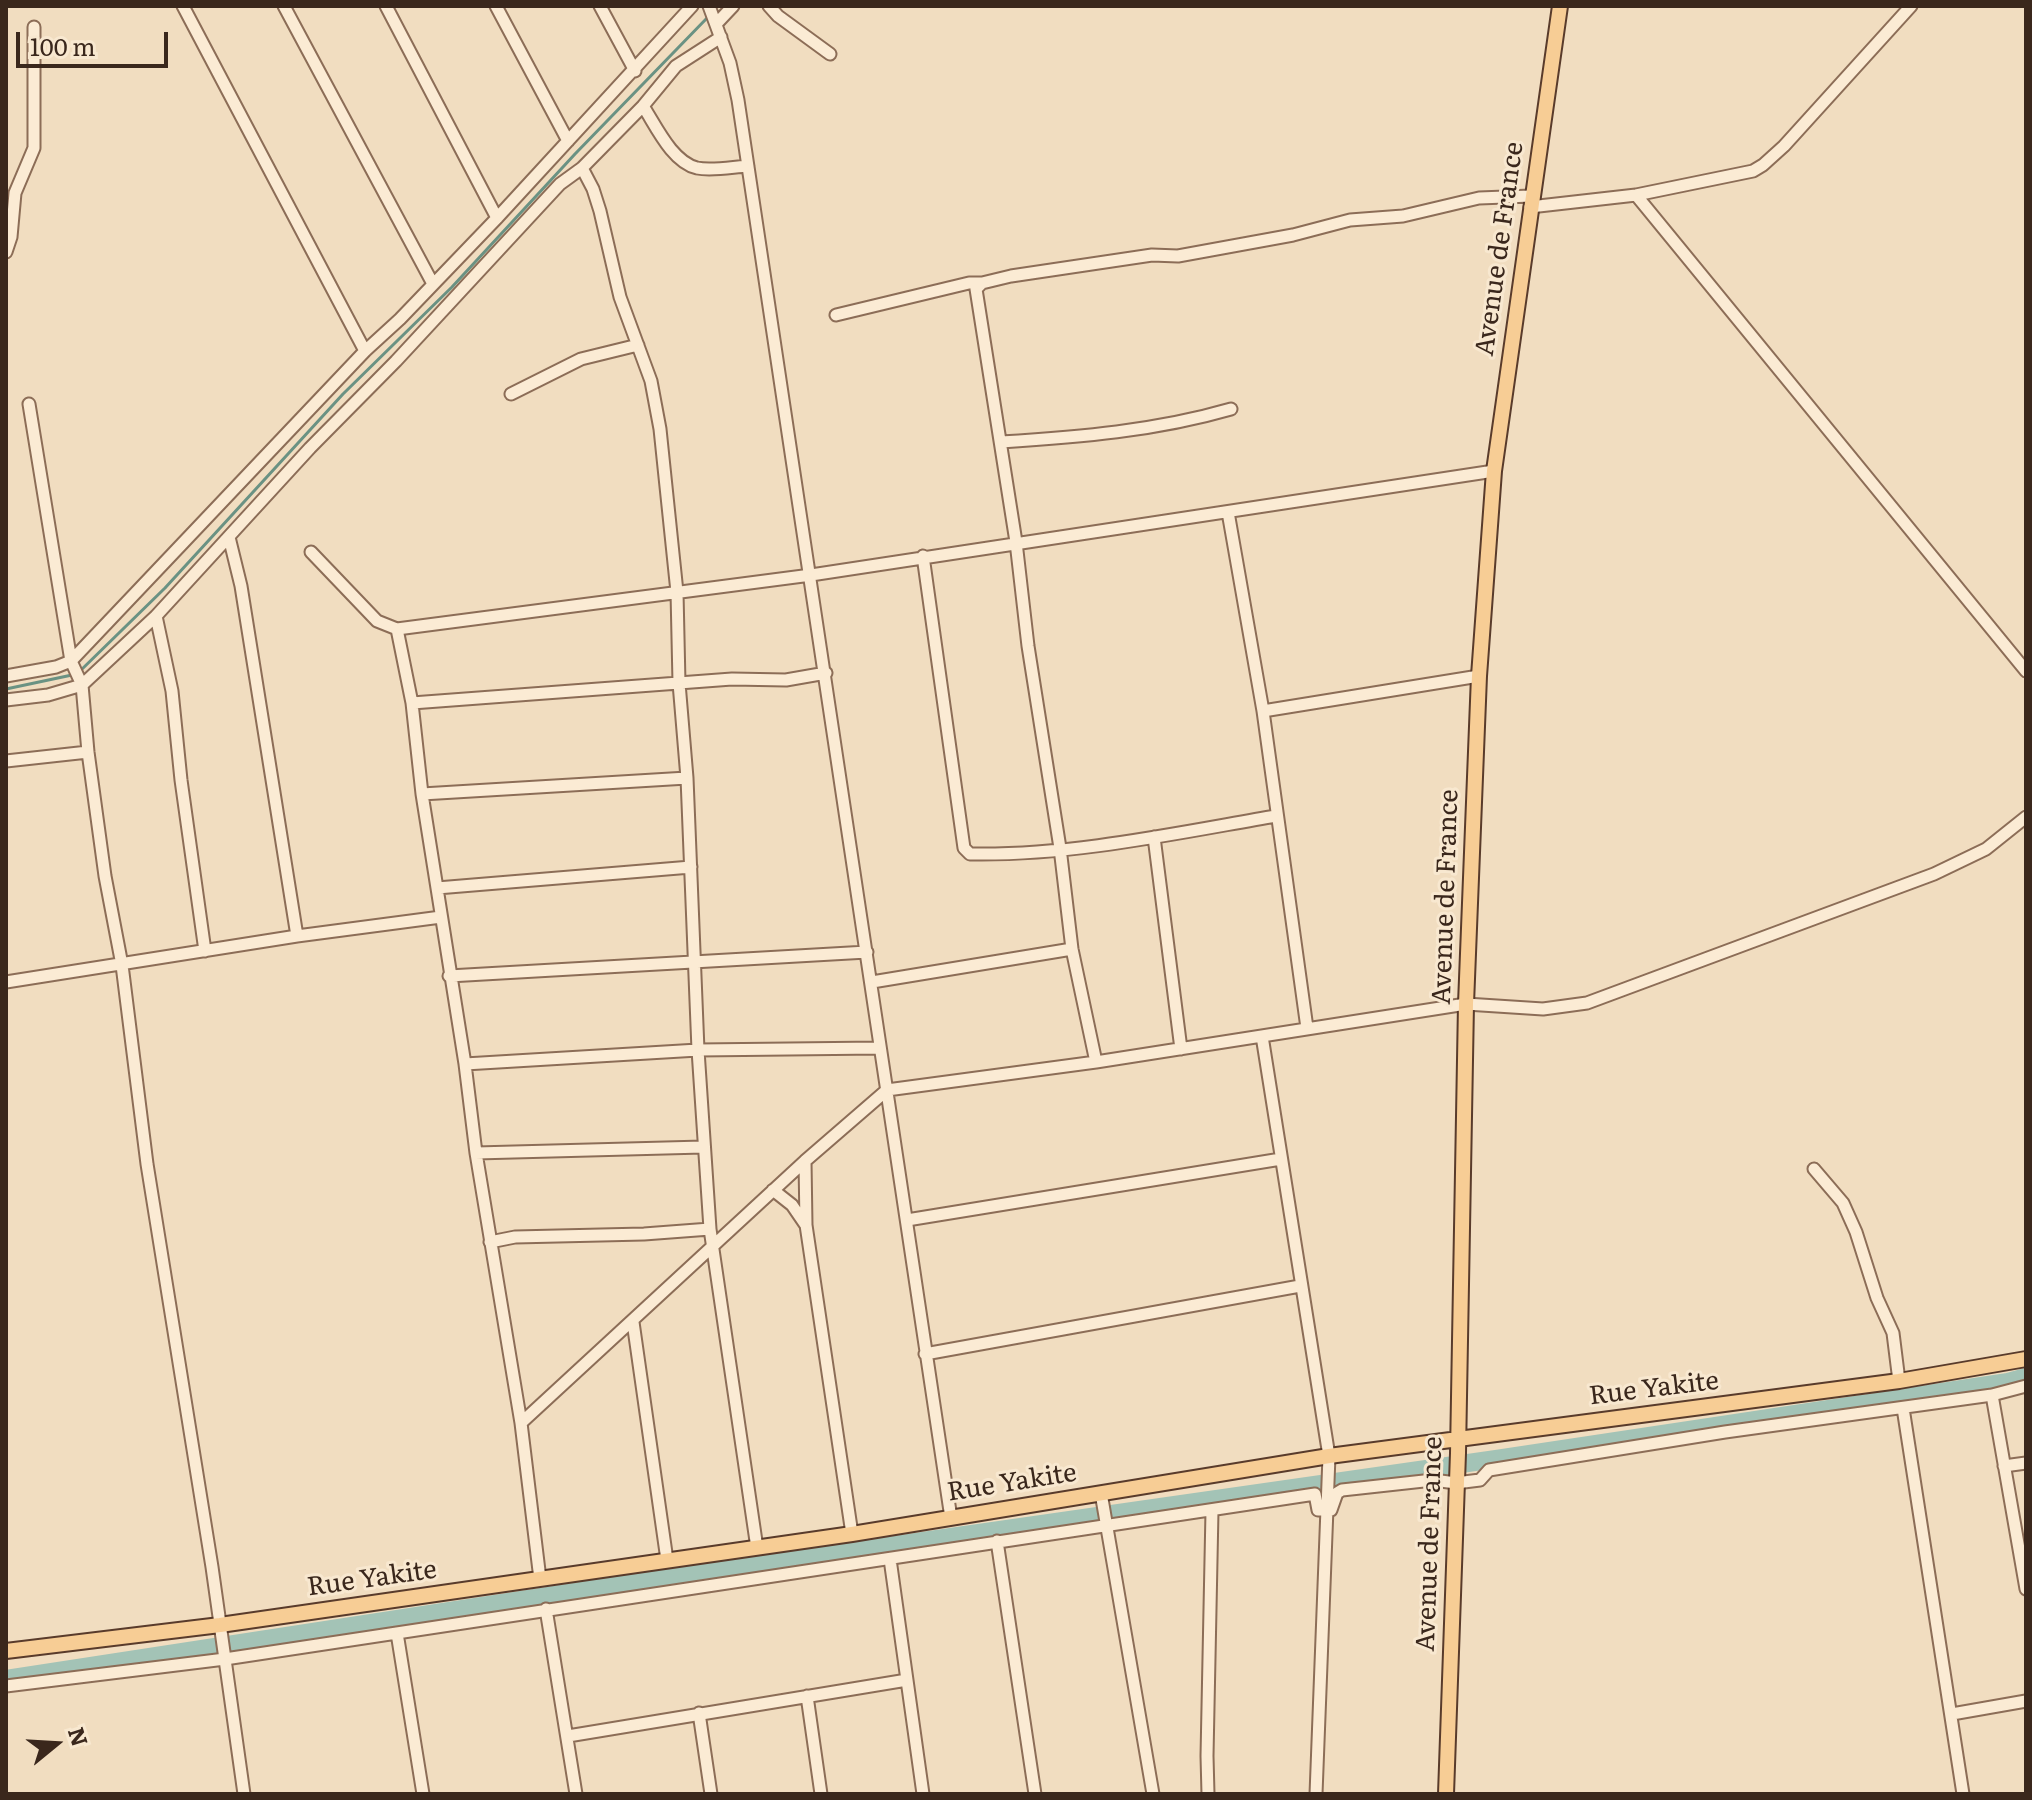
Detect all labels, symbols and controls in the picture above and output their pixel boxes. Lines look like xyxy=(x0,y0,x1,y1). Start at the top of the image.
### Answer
scale bar xyxy=(20,16,172,66)
text: 100 m xyxy=(30,28,96,63)
street label: Avenue de France xyxy=(1470,140,1530,358)
street label: Avenue de France xyxy=(1427,789,1465,1005)
street label: Rue Yakite xyxy=(1587,1366,1721,1412)
street label: Avenue de France xyxy=(1411,1436,1449,1652)
street label: Rue Yakite xyxy=(945,1457,1079,1509)
street label: Rue Yakite xyxy=(305,1554,439,1604)
north arrow xyxy=(16,1704,96,1784)
text: N xyxy=(61,1723,98,1750)

